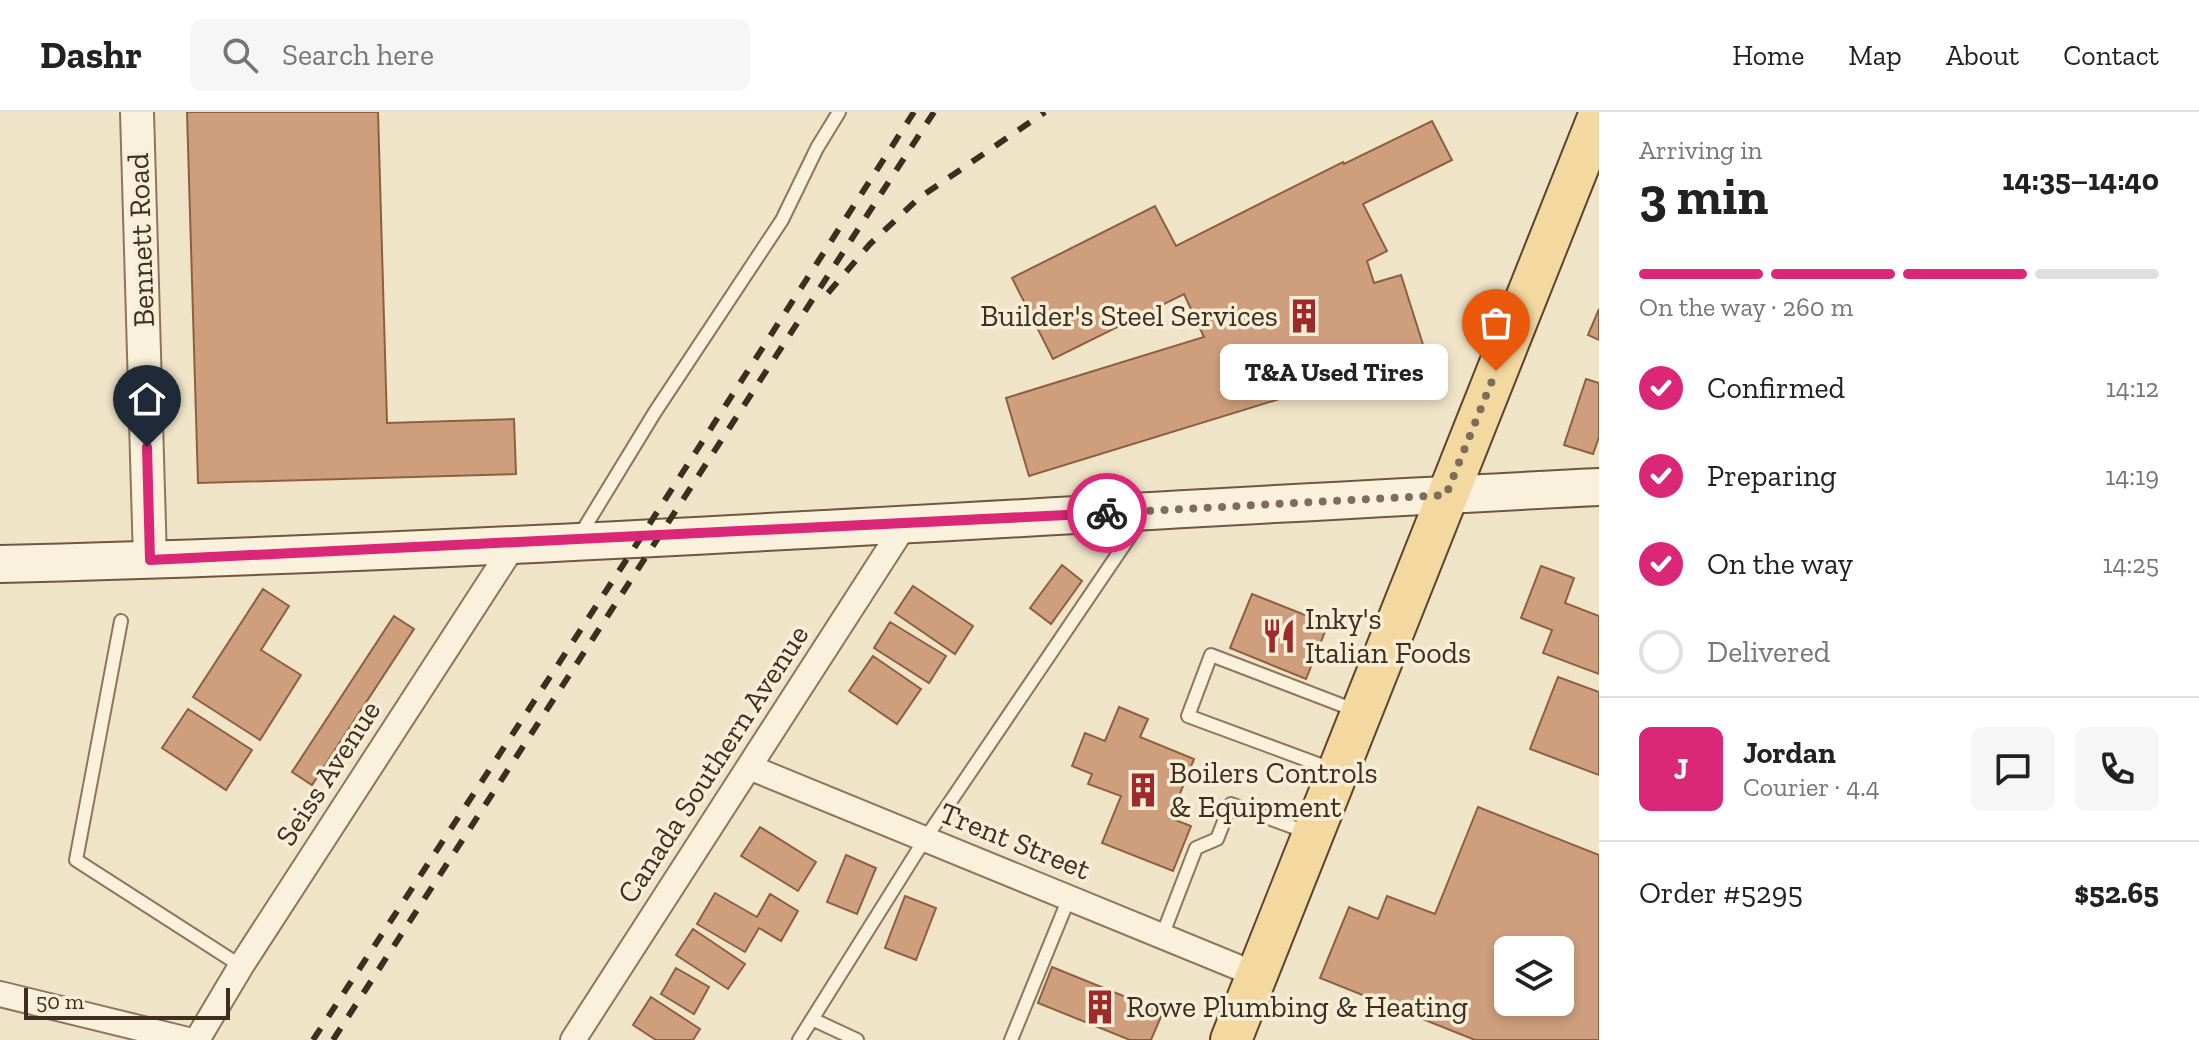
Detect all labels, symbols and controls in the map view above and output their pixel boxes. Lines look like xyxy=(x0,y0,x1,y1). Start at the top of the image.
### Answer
search box xyxy=(190,19,750,91)
text: Dashr xyxy=(40,32,142,78)
icon: search xyxy=(218,33,262,77)
text: Search here xyxy=(282,37,434,73)
text: Home xyxy=(1732,39,1804,72)
text: Map xyxy=(1848,39,1902,72)
text: About xyxy=(1946,39,2019,72)
text: Contact xyxy=(2063,39,2159,72)
text: Arriving in xyxy=(1639,134,1762,166)
street label: Bennett Road xyxy=(120,152,162,328)
text: 14:35–14:40 xyxy=(2002,162,2159,198)
text: 3 min xyxy=(1639,165,1768,227)
pin xyxy=(1462,289,1530,371)
text: On the way · 260 m xyxy=(1639,291,1853,323)
building icon: Builder's Steel Services xyxy=(1285,297,1323,335)
place label: Builder's Steel Services xyxy=(980,298,1278,334)
icon: bag xyxy=(1474,301,1518,345)
callout: T&A Used Tires xyxy=(1220,343,1448,399)
text: T&A Used Tires xyxy=(1244,356,1424,388)
pin xyxy=(113,365,181,447)
icon: check xyxy=(1639,366,1683,410)
text: Confirmed xyxy=(1707,370,1845,406)
text: 14:12 xyxy=(2106,372,2159,404)
icon: home xyxy=(125,377,169,421)
icon: check xyxy=(1639,454,1683,498)
text: Preparing xyxy=(1707,458,1837,494)
text: 14:19 xyxy=(2105,460,2159,492)
courier xyxy=(1067,473,1147,553)
icon: bike xyxy=(1085,491,1129,535)
icon: check xyxy=(1639,542,1683,586)
text: On the way xyxy=(1707,546,1853,582)
text: 14:25 xyxy=(2102,548,2159,580)
place label: Inky's Italian Foods xyxy=(1305,601,1471,671)
restaurant icon: Inky's Italian Foods xyxy=(1260,617,1298,655)
street label: Canada Southern Avenue xyxy=(610,618,816,910)
text: Delivered xyxy=(1707,634,1830,670)
street label: Seiss Avenue xyxy=(268,694,388,852)
button: chat xyxy=(1971,727,2055,811)
button: phone xyxy=(2075,727,2159,811)
text: Jordan xyxy=(1743,735,1836,771)
text: J xyxy=(1674,751,1688,787)
place label: Boilers Controls & Equipment xyxy=(1169,755,1378,825)
building icon: Boilers Controls & Equipment xyxy=(1124,771,1162,809)
text: Courier · 4.4 xyxy=(1743,771,1880,803)
street label: Trent Street xyxy=(935,795,1095,887)
text: Order #5295 xyxy=(1639,875,1803,911)
text: $52.65 xyxy=(2074,875,2159,911)
map controls xyxy=(1494,936,1574,1016)
button: layers xyxy=(1494,936,1574,1016)
scale bar xyxy=(24,984,230,1020)
text: 50 m xyxy=(36,988,84,1015)
building icon: Rowe Plumbing & Heating xyxy=(1081,988,1119,1026)
place label: Rowe Plumbing & Heating xyxy=(1126,989,1468,1025)

